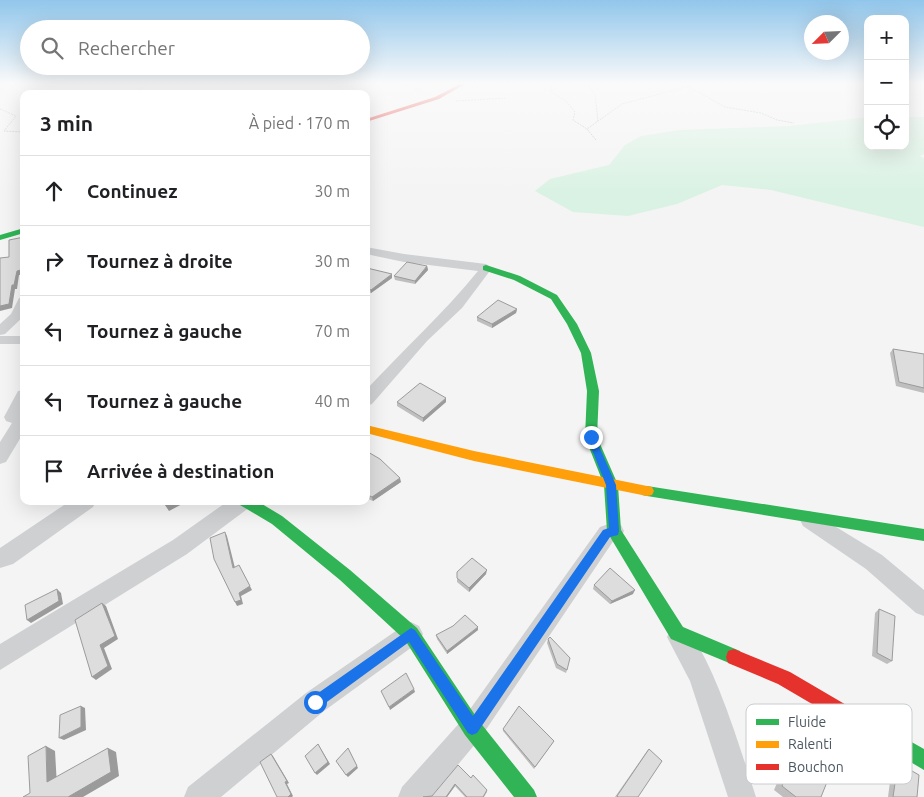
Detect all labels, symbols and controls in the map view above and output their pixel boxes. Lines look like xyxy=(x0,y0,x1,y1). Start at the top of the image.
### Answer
north arrow xyxy=(804,15,849,60)
map controls xyxy=(864,15,909,150)
button: + xyxy=(864,15,909,60)
search box xyxy=(20,20,370,75)
icon: search xyxy=(38,34,66,62)
text: Rechercher xyxy=(78,37,175,59)
button: − xyxy=(864,60,909,105)
button: locate xyxy=(864,105,909,150)
text: 3 min xyxy=(40,111,93,135)
text: À pied · 170 m xyxy=(249,114,350,132)
icon: ahead xyxy=(40,177,68,205)
text: Continuez xyxy=(87,180,177,202)
text: 30 m xyxy=(314,182,350,200)
icon: right xyxy=(40,247,68,275)
text: Tournez à droite xyxy=(87,250,233,272)
text: 30 m xyxy=(314,252,350,270)
icon: left xyxy=(40,317,68,345)
text: Tournez à gauche xyxy=(87,320,242,342)
text: 70 m xyxy=(314,322,350,340)
icon: left xyxy=(40,387,68,415)
text: Tournez à gauche xyxy=(87,390,242,412)
text: 40 m xyxy=(314,392,350,410)
route end xyxy=(580,426,603,449)
icon: arrive xyxy=(40,457,68,485)
text: Arrivée à destination xyxy=(87,460,274,482)
route start xyxy=(304,691,327,714)
legend xyxy=(746,704,912,784)
text: Fluide xyxy=(788,714,826,730)
text: Ralenti xyxy=(788,736,832,752)
text: Bouchon xyxy=(788,759,844,775)

